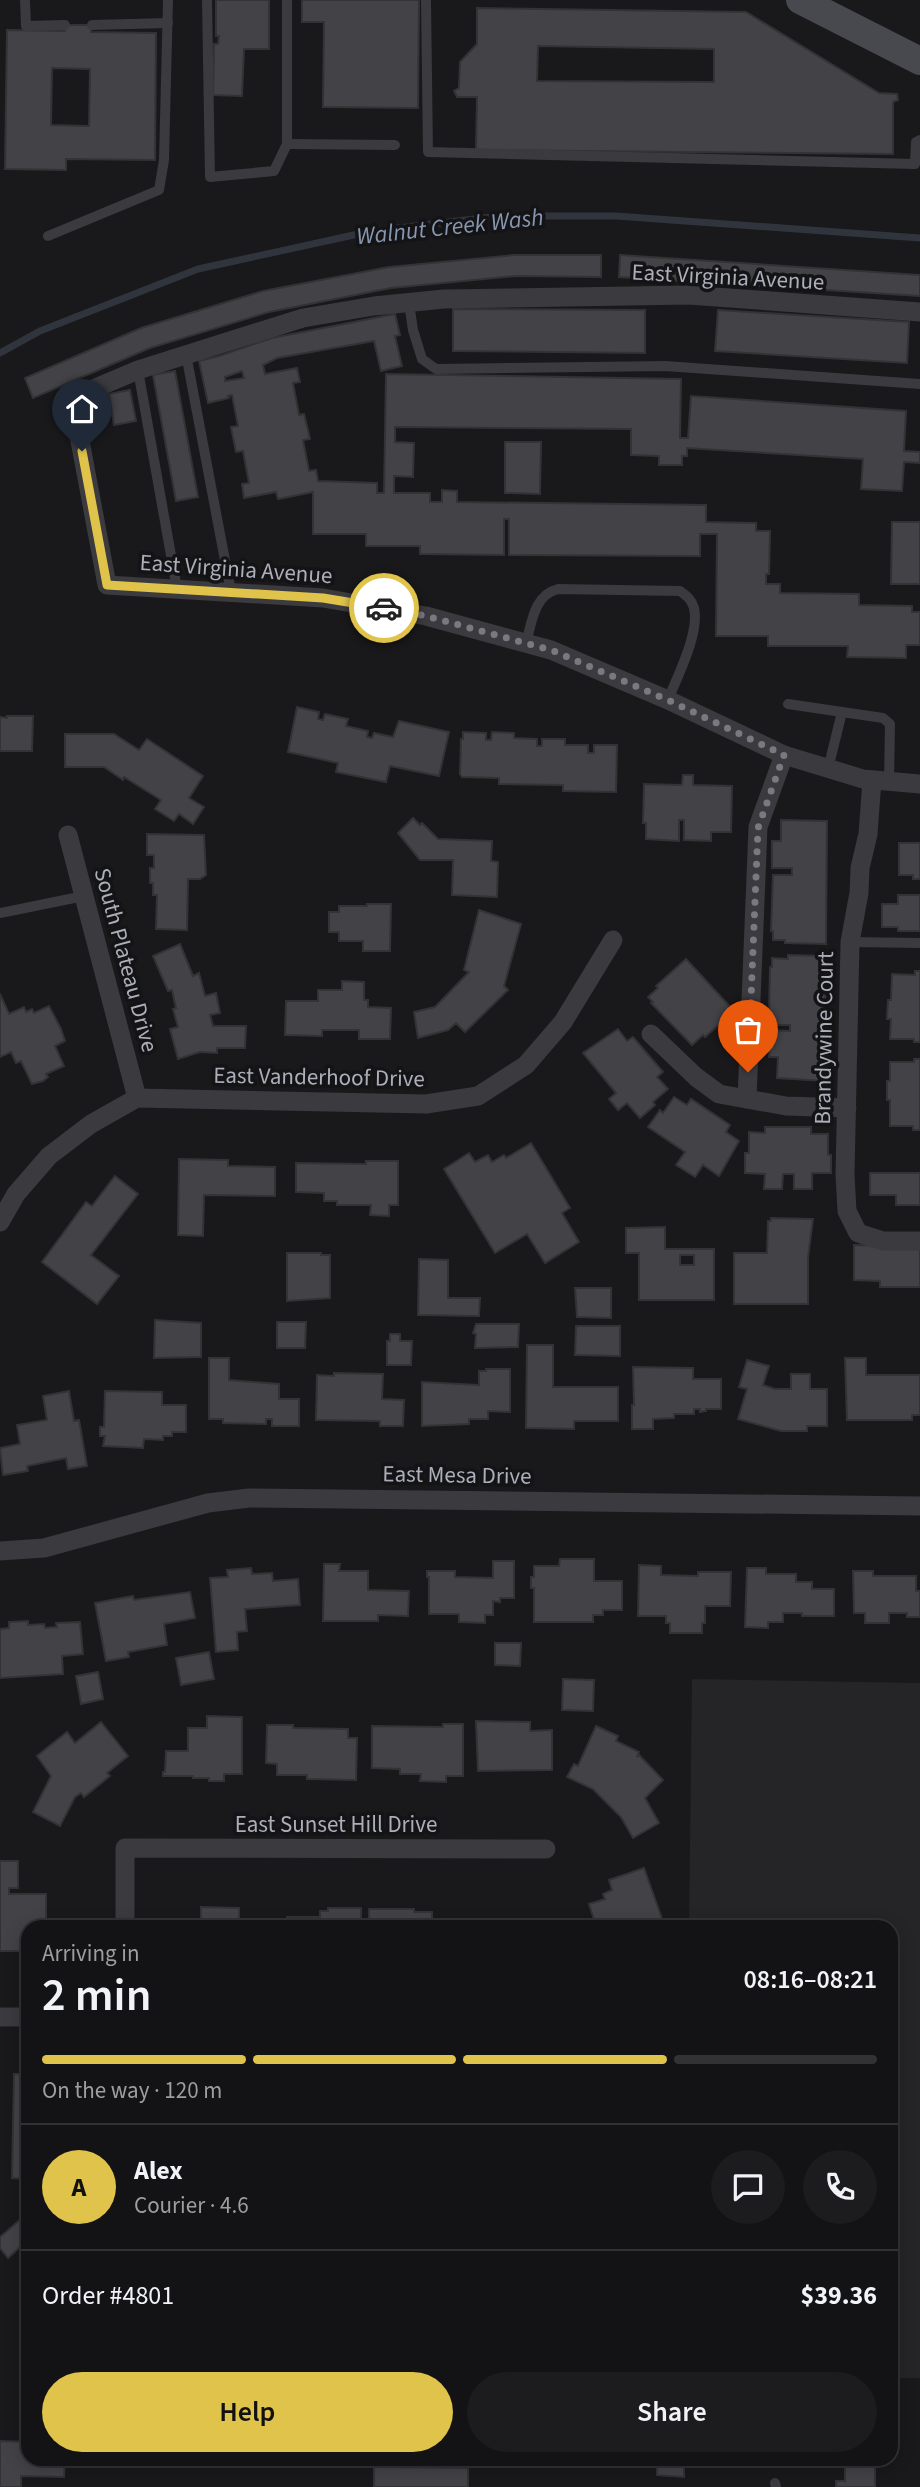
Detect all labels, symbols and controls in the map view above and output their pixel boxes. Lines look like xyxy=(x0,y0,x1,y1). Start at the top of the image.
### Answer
water label: Walnut Creek Wash xyxy=(355,200,545,254)
street label: East Virginia Avenue xyxy=(631,255,825,299)
pin xyxy=(52,379,112,451)
icon: home xyxy=(63,390,101,428)
street label: East Virginia Avenue xyxy=(139,546,333,592)
courier xyxy=(349,573,419,643)
icon: car xyxy=(365,589,403,627)
street label: South Plateau Drive xyxy=(86,864,166,1056)
street label: Brandywine Court xyxy=(806,951,842,1125)
pin xyxy=(718,1000,778,1072)
icon: bag xyxy=(729,1011,767,1049)
street label: East Vanderhoof Drive xyxy=(213,1059,425,1095)
street label: East Mesa Drive xyxy=(382,1457,532,1493)
street label: East Sunset Hill Drive xyxy=(235,1808,437,1841)
text: Arriving in xyxy=(42,1937,140,1970)
text: 08:16–08:21 xyxy=(744,1961,877,1998)
text: 2 min xyxy=(42,1963,151,2028)
text: On the way · 120 m xyxy=(42,2074,222,2107)
button: chat xyxy=(711,2150,785,2224)
button: phone xyxy=(803,2150,877,2224)
text: Alex xyxy=(134,2152,183,2189)
text: A xyxy=(72,2169,86,2206)
text: Courier · 4.6 xyxy=(134,2189,249,2222)
text: Order #4801 xyxy=(42,2277,174,2314)
text: $39.36 xyxy=(801,2277,877,2314)
button: Help xyxy=(42,2372,453,2452)
button: Share xyxy=(467,2372,877,2452)

